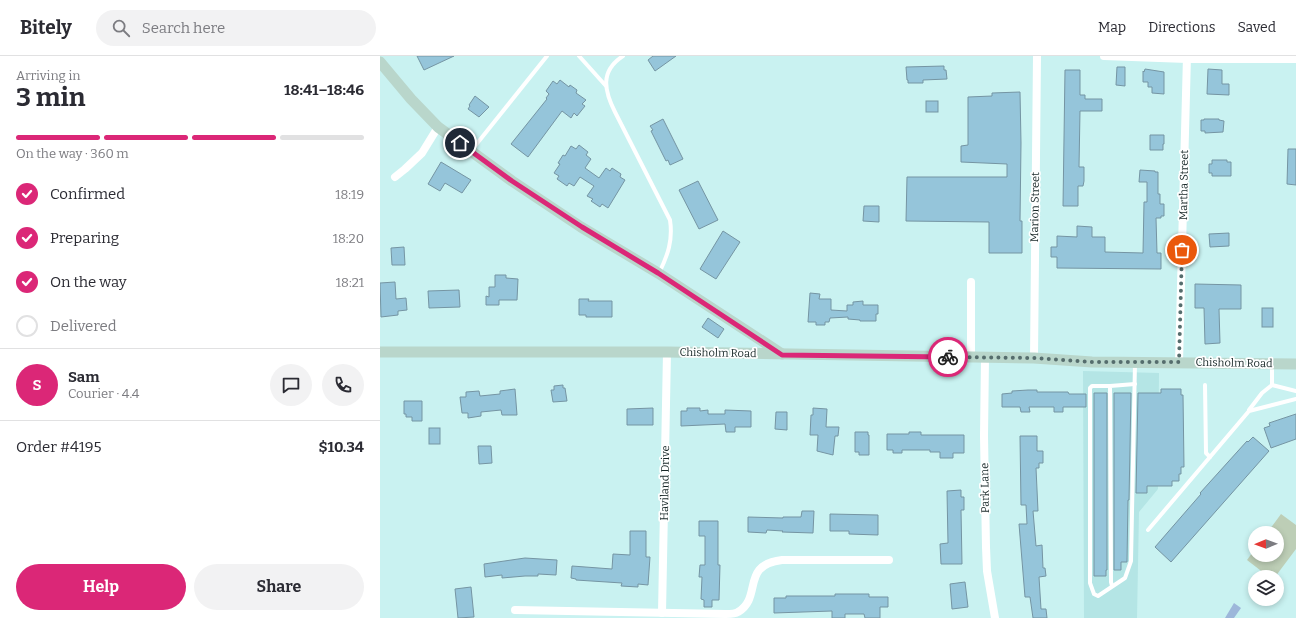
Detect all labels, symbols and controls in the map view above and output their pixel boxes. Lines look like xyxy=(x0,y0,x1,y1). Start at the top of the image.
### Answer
search box xyxy=(96,10,376,46)
text: Bitely xyxy=(20,16,72,39)
icon: search xyxy=(110,17,132,39)
text: Search here xyxy=(142,19,225,37)
text: Map xyxy=(1098,19,1126,36)
text: Directions xyxy=(1148,19,1216,36)
text: Saved xyxy=(1238,19,1276,36)
text: Arriving in xyxy=(16,68,81,83)
text: 18:41–18:46 xyxy=(284,81,364,99)
text: 3 min xyxy=(16,82,85,113)
pin xyxy=(443,126,477,160)
icon: home xyxy=(449,132,471,154)
text: On the way · 360 m xyxy=(16,146,129,161)
street label: Martha Street xyxy=(1177,150,1191,220)
street label: Marion Street xyxy=(1028,172,1042,242)
icon: check xyxy=(16,183,38,205)
text: Confirmed xyxy=(50,185,125,203)
text: 18:19 xyxy=(335,187,364,202)
icon: check xyxy=(16,227,38,249)
text: Preparing xyxy=(50,229,119,247)
text: 18:20 xyxy=(333,231,364,246)
pin xyxy=(1165,233,1199,267)
icon: bag xyxy=(1171,239,1193,261)
icon: check xyxy=(16,271,38,293)
text: On the way xyxy=(50,273,127,291)
text: 18:21 xyxy=(336,275,364,290)
text: Delivered xyxy=(50,317,117,335)
courier xyxy=(928,337,968,377)
street label: Chisholm Road xyxy=(679,346,757,360)
icon: bike xyxy=(937,346,959,368)
street label: Chisholm Road xyxy=(1195,356,1273,370)
button: chat xyxy=(270,364,312,406)
button: phone xyxy=(322,364,364,406)
text: Sam xyxy=(68,368,100,386)
text: S xyxy=(32,376,42,394)
text: Courier · 4.4 xyxy=(68,386,139,401)
text: Order #4195 xyxy=(16,438,102,456)
text: $10.34 xyxy=(318,438,364,456)
street label: Haviland Drive xyxy=(658,445,672,521)
street label: Park Lane xyxy=(978,463,992,513)
north arrow xyxy=(1248,526,1284,562)
map controls xyxy=(1248,526,1284,606)
button: Help xyxy=(16,564,186,610)
button: Share xyxy=(194,564,364,610)
button: layers xyxy=(1248,570,1284,606)

